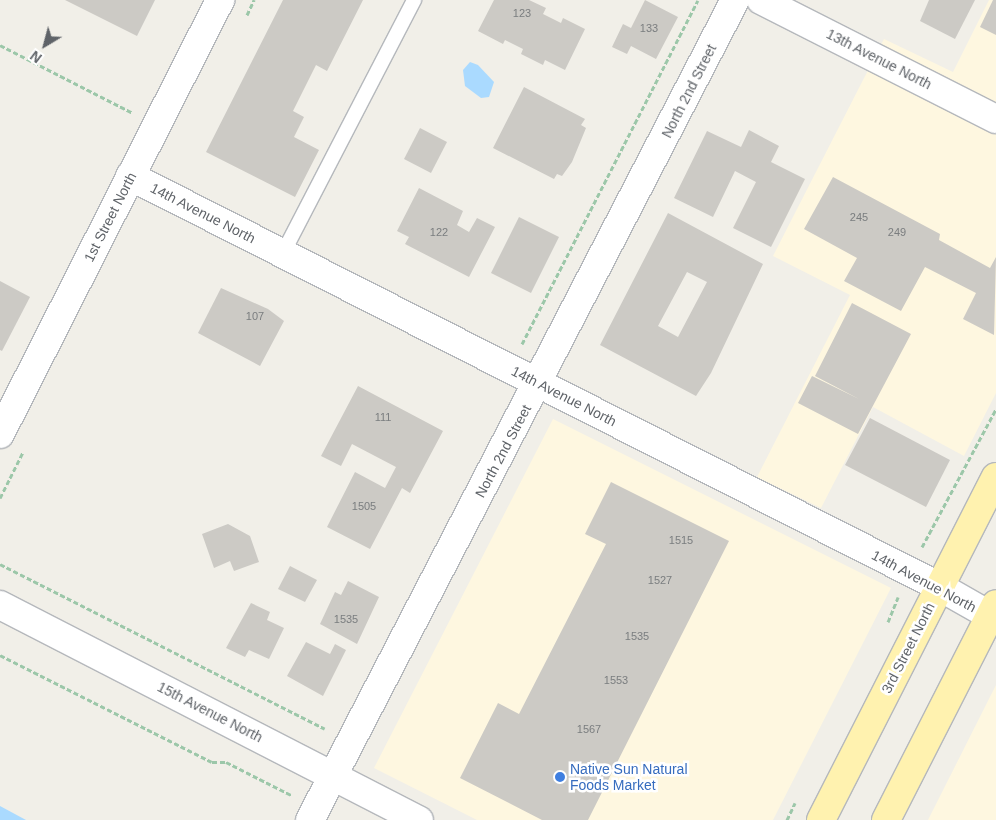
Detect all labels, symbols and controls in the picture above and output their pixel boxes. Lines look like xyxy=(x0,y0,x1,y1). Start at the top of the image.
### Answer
house number: 123 xyxy=(513,6,531,20)
north arrow xyxy=(20,20,70,70)
house number: 133 xyxy=(640,21,658,35)
street label: 13th Avenue North xyxy=(823,25,935,93)
street label: North 2nd Street xyxy=(658,41,720,141)
text: N xyxy=(27,48,45,66)
street label: 1st Street North xyxy=(80,170,140,264)
street label: 14th Avenue North xyxy=(147,179,259,247)
house number: 245 xyxy=(850,210,868,224)
house number: 122 xyxy=(430,225,448,239)
house number: 249 xyxy=(888,225,906,239)
house number: 107 xyxy=(246,309,264,323)
street label: 14th Avenue North xyxy=(508,362,620,430)
street label: North 2nd Street xyxy=(471,402,535,500)
house number: 111 xyxy=(375,410,391,424)
house number: 1505 xyxy=(352,499,376,513)
house number: 1515 xyxy=(669,533,693,547)
street label: 14th Avenue North xyxy=(869,546,979,616)
house number: 1527 xyxy=(648,573,672,587)
street label: 3rd Street North xyxy=(878,600,938,696)
house number: 1535 xyxy=(334,612,358,626)
house number: 1535 xyxy=(625,629,649,643)
house number: 1553 xyxy=(604,673,628,687)
street label: 15th Avenue North xyxy=(154,678,266,746)
house number: 1567 xyxy=(577,722,601,736)
place label: Native Sun Natural Foods Market xyxy=(570,761,688,794)
marker: Native Sun Natural Foods Market xyxy=(554,771,566,783)

